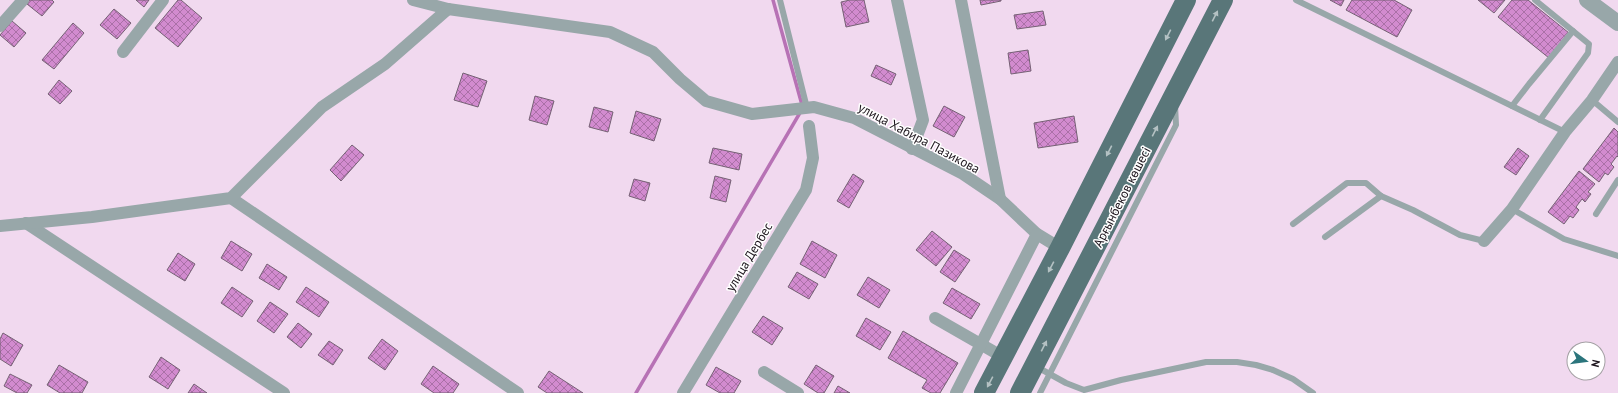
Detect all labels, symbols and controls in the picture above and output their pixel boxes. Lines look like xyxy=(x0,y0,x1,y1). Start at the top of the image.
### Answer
one-way arrow xyxy=(1212,10,1218,21)
one-way arrow xyxy=(1165,29,1171,41)
street label: улица Хабира Пазикова xyxy=(855,99,983,177)
one-way arrow xyxy=(1152,125,1159,137)
street label: Арғынбеков көшесі xyxy=(1089,144,1155,250)
one-way arrow xyxy=(1106,145,1112,156)
street label: улица Дербес xyxy=(722,219,776,295)
one-way arrow xyxy=(1047,261,1054,273)
one-way arrow xyxy=(1041,340,1047,352)
north arrow xyxy=(1566,341,1606,381)
text: N xyxy=(1588,358,1603,369)
one-way arrow xyxy=(987,376,993,388)

